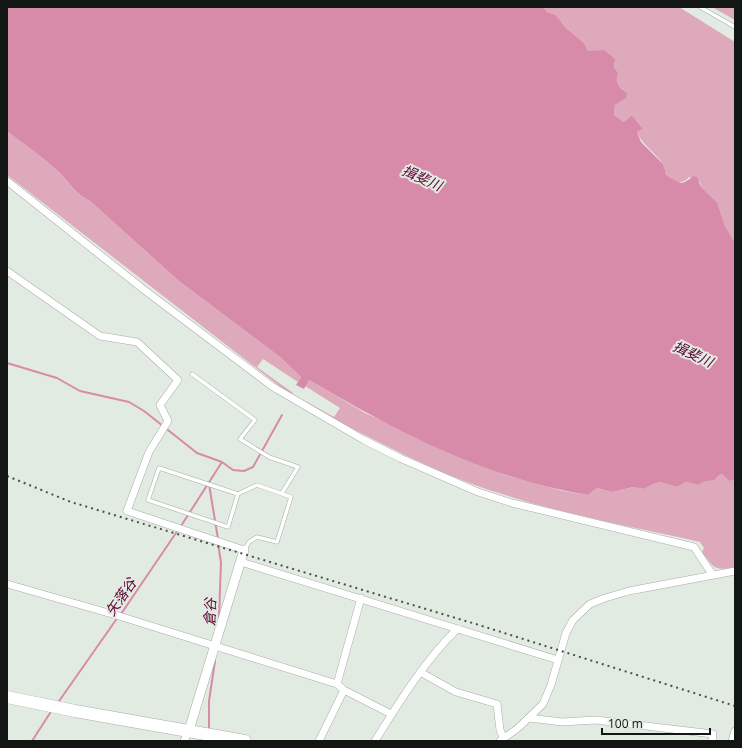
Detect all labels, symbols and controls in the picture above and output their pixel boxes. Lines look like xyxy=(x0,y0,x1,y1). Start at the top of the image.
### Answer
water label: 揖斐川 xyxy=(399,160,447,196)
water label: 揖斐川 xyxy=(670,336,718,372)
water label: 矢落谷 xyxy=(101,573,141,619)
water label: 倉谷 xyxy=(200,597,220,626)
scale bar xyxy=(602,710,710,736)
text: 100 m xyxy=(608,715,643,732)

